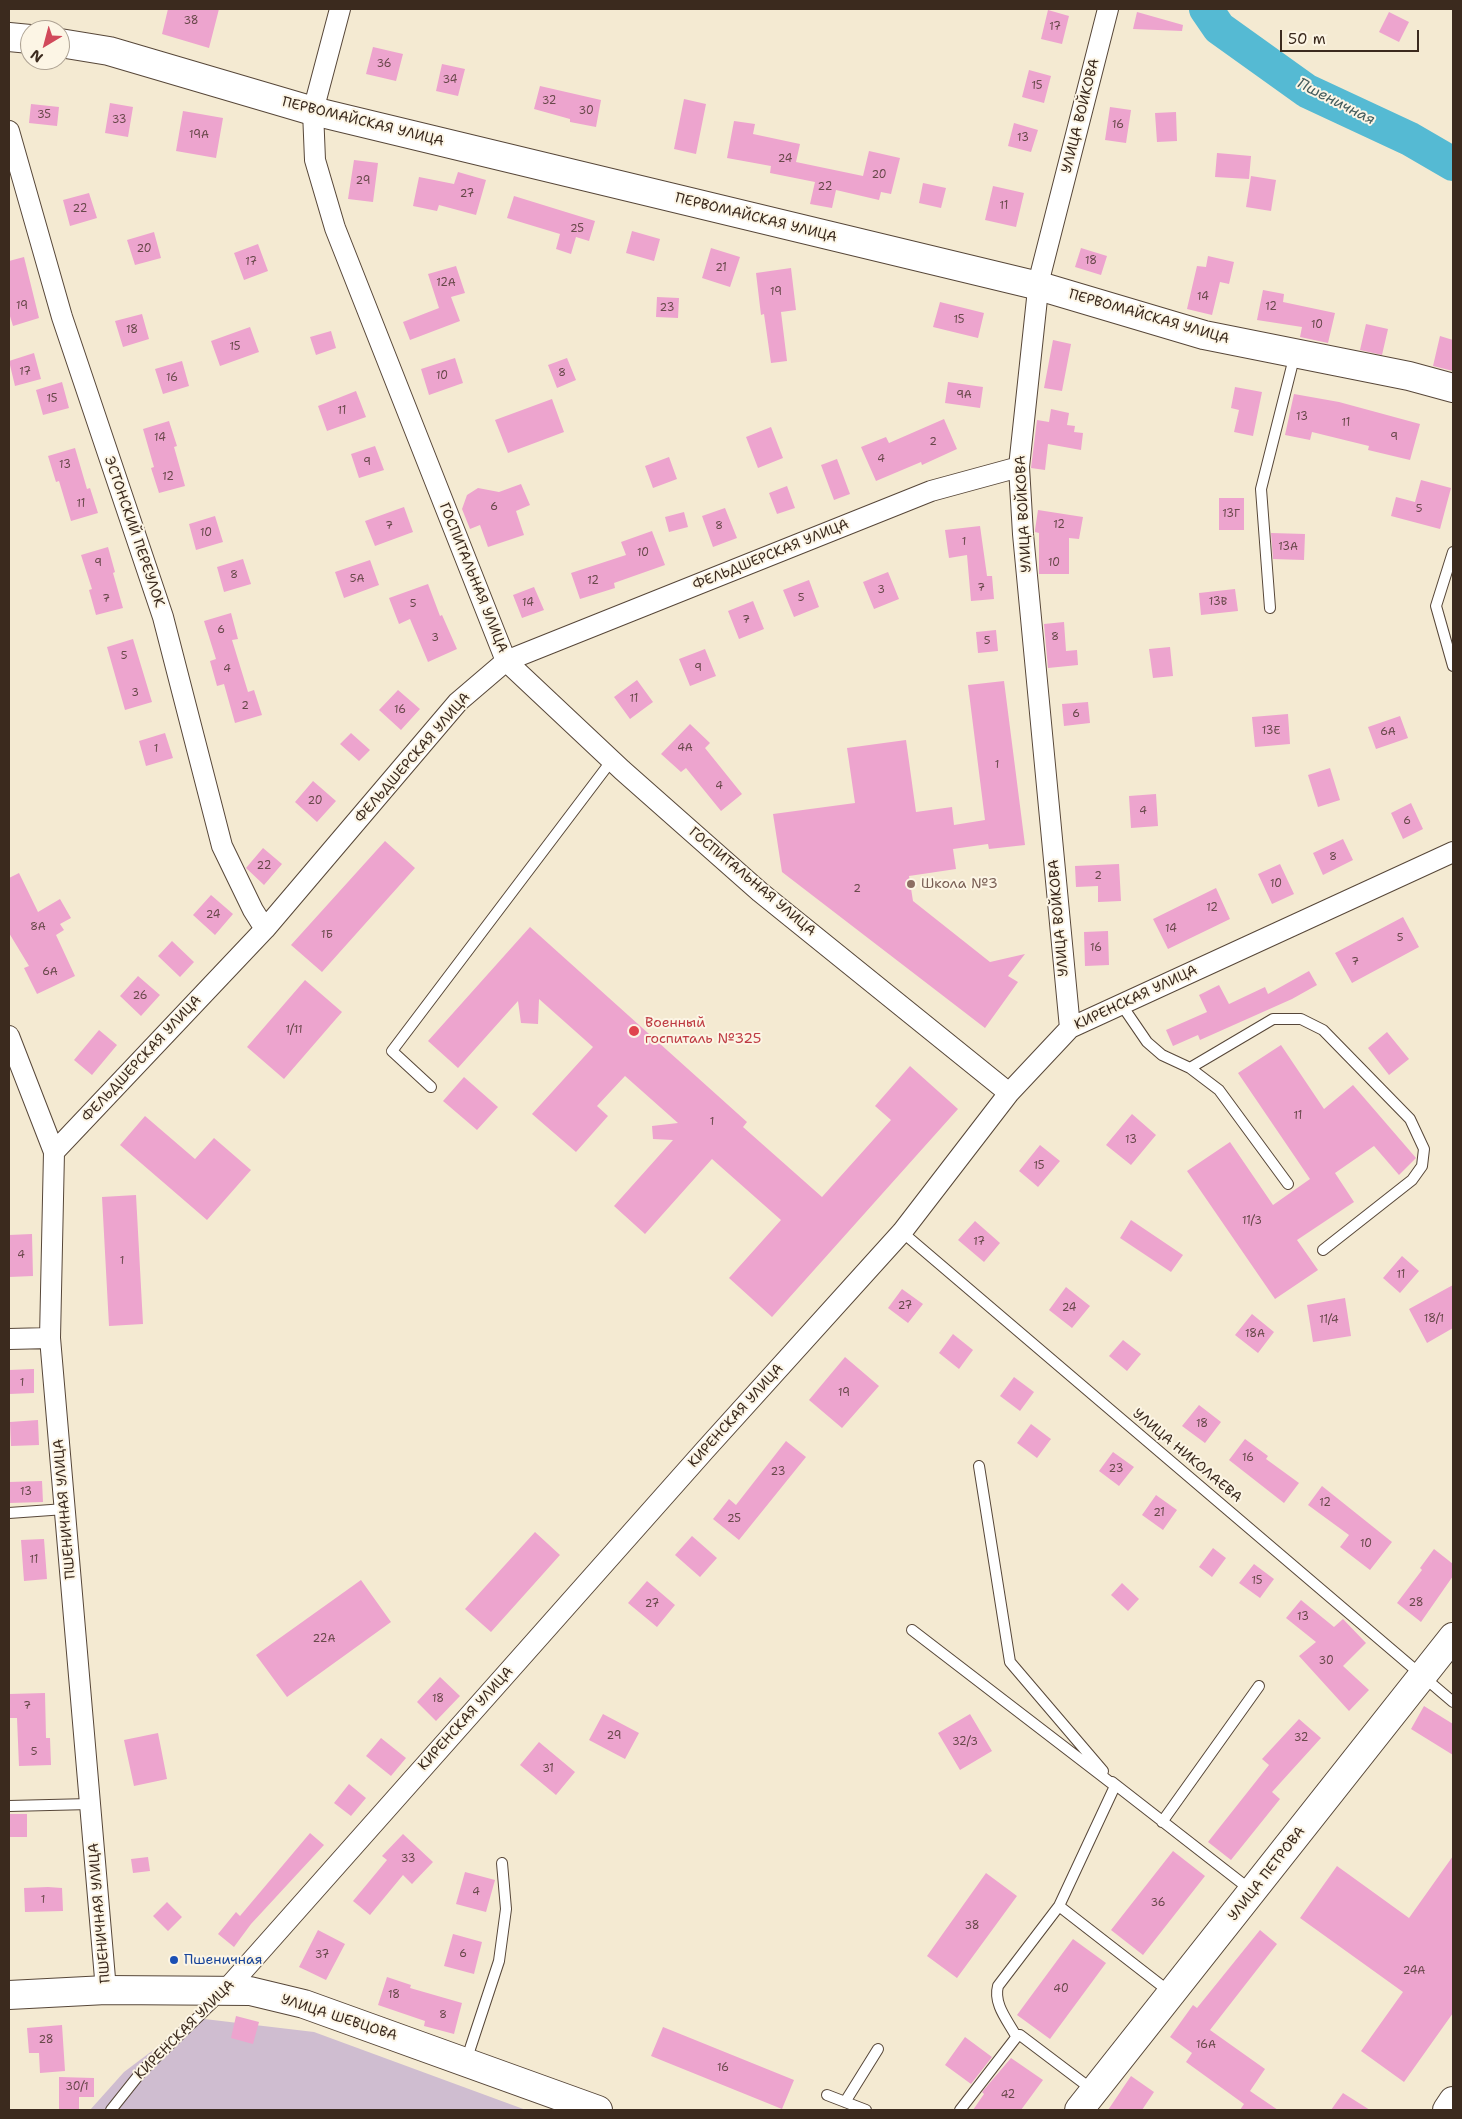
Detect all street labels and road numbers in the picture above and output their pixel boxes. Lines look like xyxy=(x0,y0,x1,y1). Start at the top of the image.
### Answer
street label: УЛИЦА ВОЙКОВА xyxy=(1059,57,1103,175)
street label: ПЕРВОМАЙСКАЯ УЛИЦА xyxy=(280,94,446,150)
street label: ПЕРВОМАЙСКАЯ УЛИЦА xyxy=(673,190,839,246)
street label: ПЕРВОМАЙСКАЯ УЛИЦА xyxy=(1067,286,1231,348)
street label: ЭСТОНСКИЙ ПЕРЕУЛОК xyxy=(100,454,168,610)
street label: УЛИЦА ВОЙКОВА xyxy=(1013,455,1035,573)
street label: ГОСПИТАЛЬНАЯ УЛИЦА xyxy=(435,501,511,655)
street label: ФЕЛЬДШЕРСКАЯ УЛИЦА xyxy=(690,516,852,594)
street label: ФЕЛЬДШЕРСКАЯ УЛИЦА xyxy=(352,689,474,827)
street label: ГОСПИТАЛЬНАЯ УЛИЦА xyxy=(685,824,819,940)
street label: УЛИЦА ВОЙКОВА xyxy=(1046,859,1072,977)
street label: КИРЕНСКАЯ УЛИЦА xyxy=(1072,962,1200,1034)
street label: ФЕЛЬДШЕРСКАЯ УЛИЦА xyxy=(79,992,205,1126)
street label: КИРЕНСКАЯ УЛИЦА xyxy=(685,1361,787,1471)
street label: УЛИЦА НИКОЛАЕВА xyxy=(1129,1405,1245,1507)
street label: ПШЕНИЧНАЯ УЛИЦА xyxy=(51,1438,79,1580)
street label: КИРЕНСКАЯ УЛИЦА xyxy=(415,1664,517,1774)
street label: УЛИЦА ПЕТРОВА xyxy=(1225,1824,1309,1924)
street label: ПШЕНИЧНАЯ УЛИЦА xyxy=(86,1842,114,1984)
street label: КИРЕНСКАЯ УЛИЦА xyxy=(132,1977,238,2083)
street label: УЛИЦА ШЕВЦОВА xyxy=(279,1991,399,2045)

